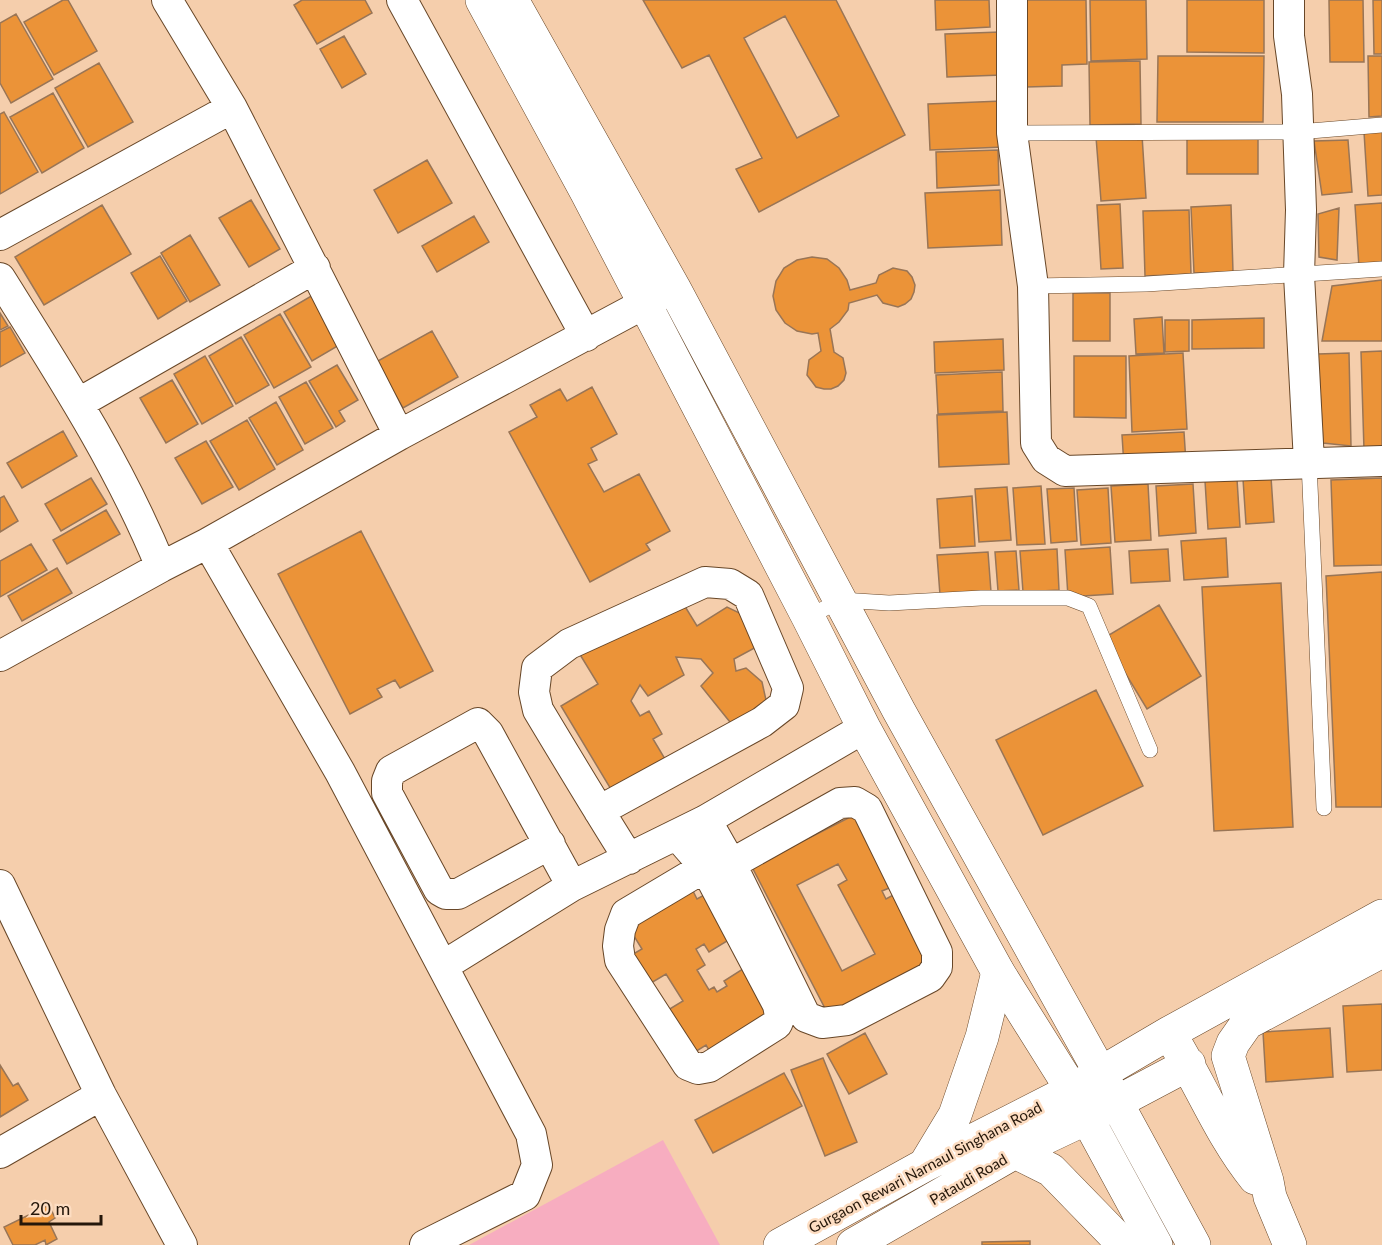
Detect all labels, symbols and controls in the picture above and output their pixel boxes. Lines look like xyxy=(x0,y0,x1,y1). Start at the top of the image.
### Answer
street label: Gurgaon Rewari Narnaul Singhana Road xyxy=(805,1098,1045,1236)
street label: Pataudi Road xyxy=(926,1150,1010,1208)
scale bar xyxy=(21,1188,100,1226)
text: 20 m xyxy=(30,1197,70,1219)

